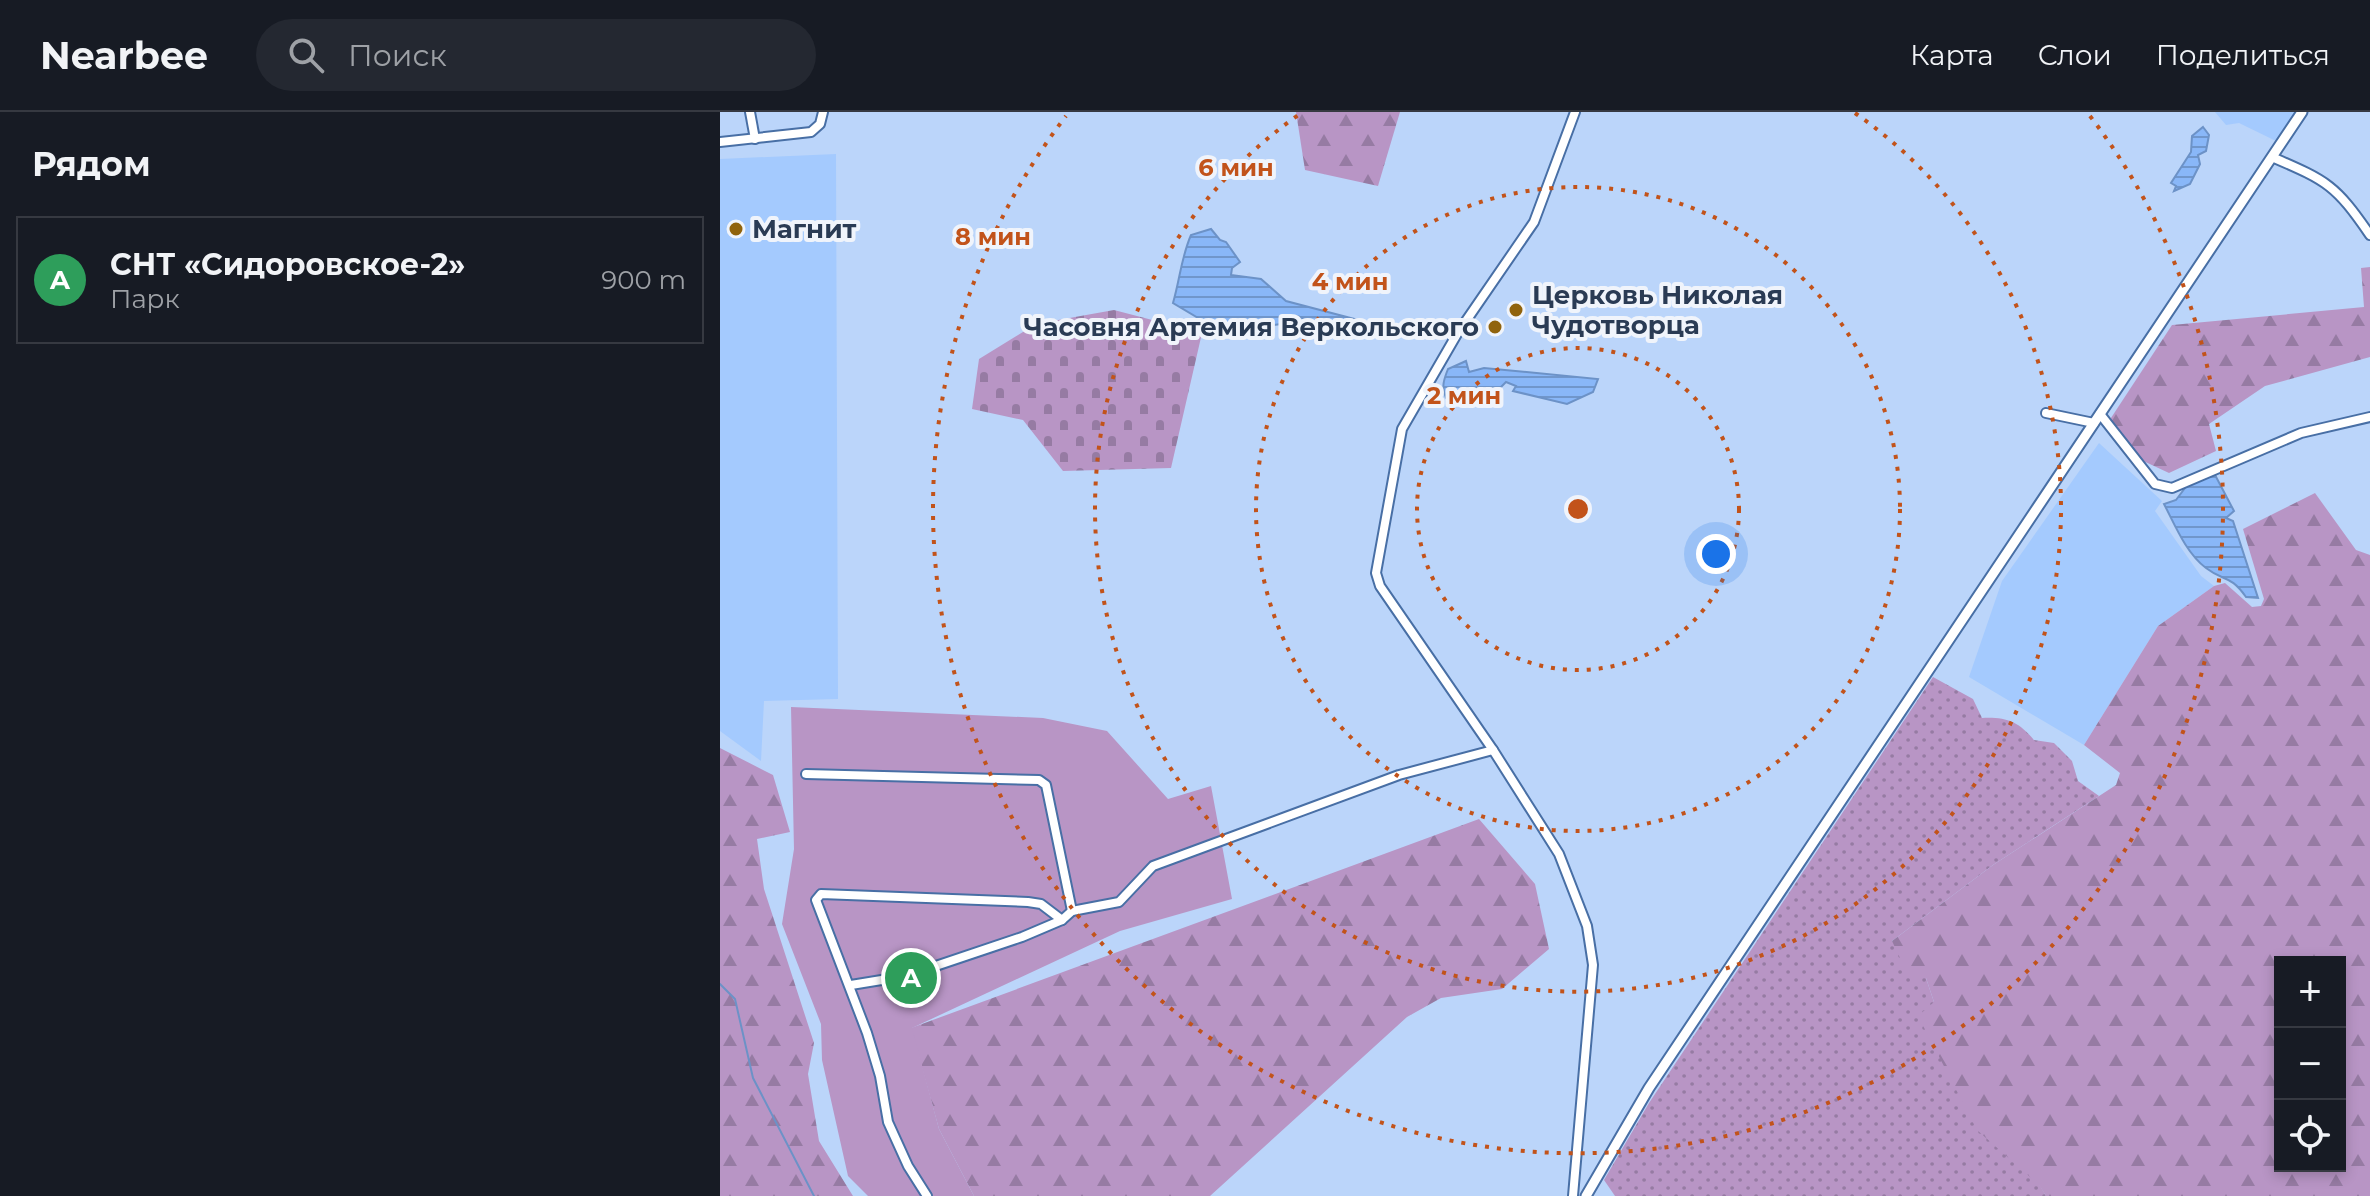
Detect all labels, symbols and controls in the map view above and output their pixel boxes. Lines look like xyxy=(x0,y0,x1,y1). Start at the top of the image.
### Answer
search box xyxy=(256,19,816,91)
text: Nearbee xyxy=(40,32,208,79)
icon: search xyxy=(284,33,328,77)
text: Поиск xyxy=(348,37,447,74)
text: Карта xyxy=(1910,38,1994,72)
text: Слои xyxy=(2038,38,2112,72)
text: Поделиться xyxy=(2156,38,2330,72)
text: Рядом xyxy=(32,143,151,185)
text: 6 мин xyxy=(1198,153,1274,182)
place label: Магнит xyxy=(752,213,857,245)
marker: Магнит xyxy=(727,220,745,238)
text: 8 мин xyxy=(955,222,1031,251)
text: СНТ «Сидоровское-2» xyxy=(110,246,465,283)
text: A xyxy=(50,264,70,296)
text: 900 m xyxy=(601,264,686,296)
text: 4 мин xyxy=(1312,267,1388,296)
place label: Церковь Николая Чудотворца xyxy=(1532,279,1783,341)
text: Парк xyxy=(110,283,180,315)
marker: Церковь Николая Чудотворца xyxy=(1507,301,1525,319)
place label: Часовня Артемия Веркольского xyxy=(1024,311,1479,343)
marker: Часовня Артемия Веркольского xyxy=(1486,318,1504,336)
text: 2 мин xyxy=(1427,381,1501,410)
centre of rings xyxy=(1564,495,1592,523)
your location xyxy=(1696,534,1736,574)
pin: A xyxy=(885,948,937,1008)
map controls xyxy=(2274,956,2346,1172)
button: + xyxy=(2274,956,2346,1028)
button: − xyxy=(2274,1028,2346,1100)
button: locate xyxy=(2274,1100,2346,1172)

